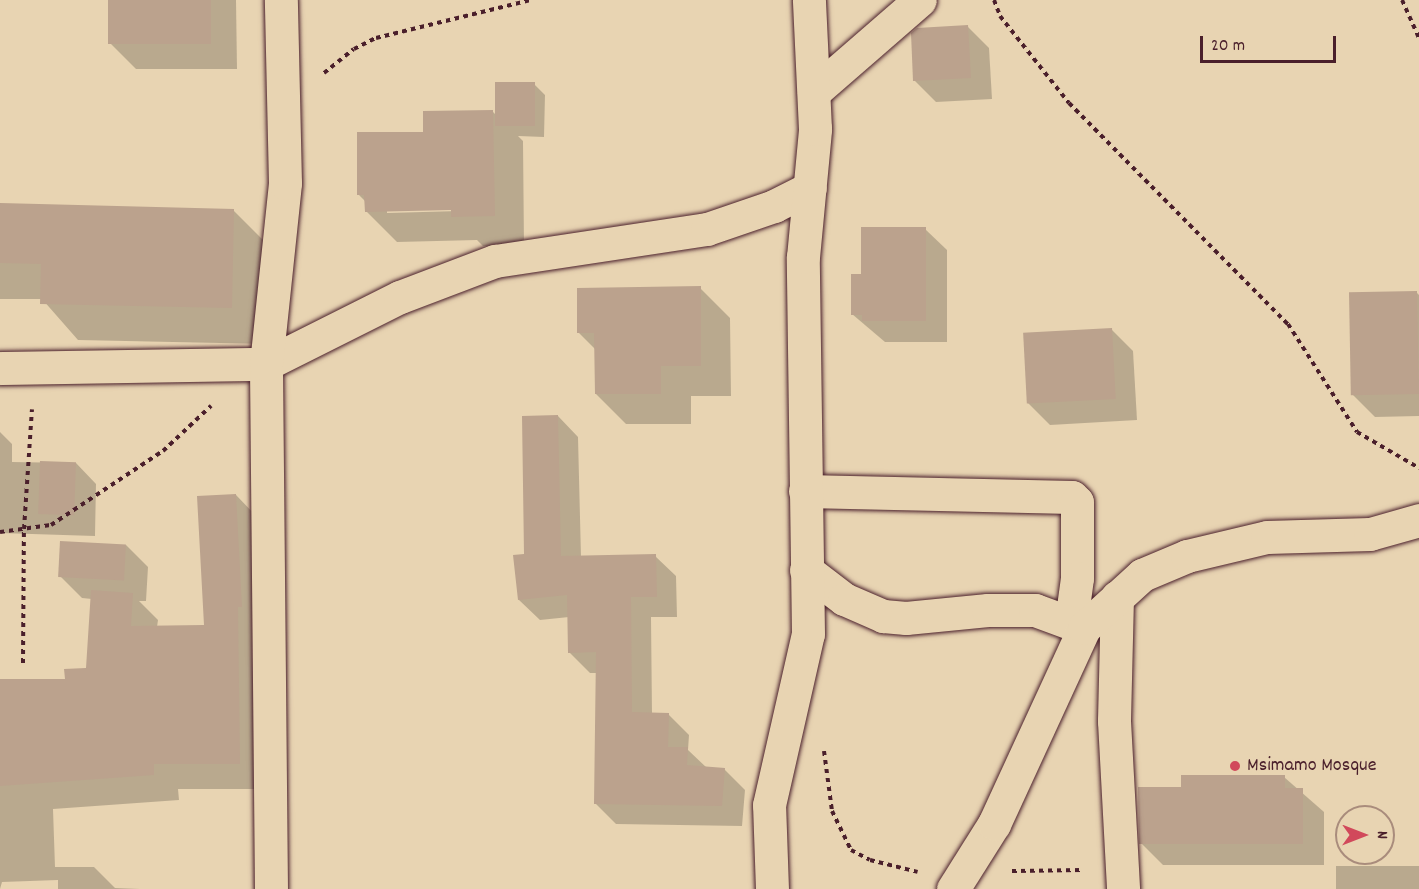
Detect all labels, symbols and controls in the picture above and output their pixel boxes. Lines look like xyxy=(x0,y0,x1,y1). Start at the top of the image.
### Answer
scale bar xyxy=(1203,24,1340,62)
text: 20 m xyxy=(1211,34,1245,59)
place label: Msimamo Mosque xyxy=(1247,754,1376,778)
marker: Msimamo Mosque xyxy=(1228,759,1242,773)
north arrow xyxy=(1335,805,1395,865)
text: N xyxy=(1370,831,1393,839)

